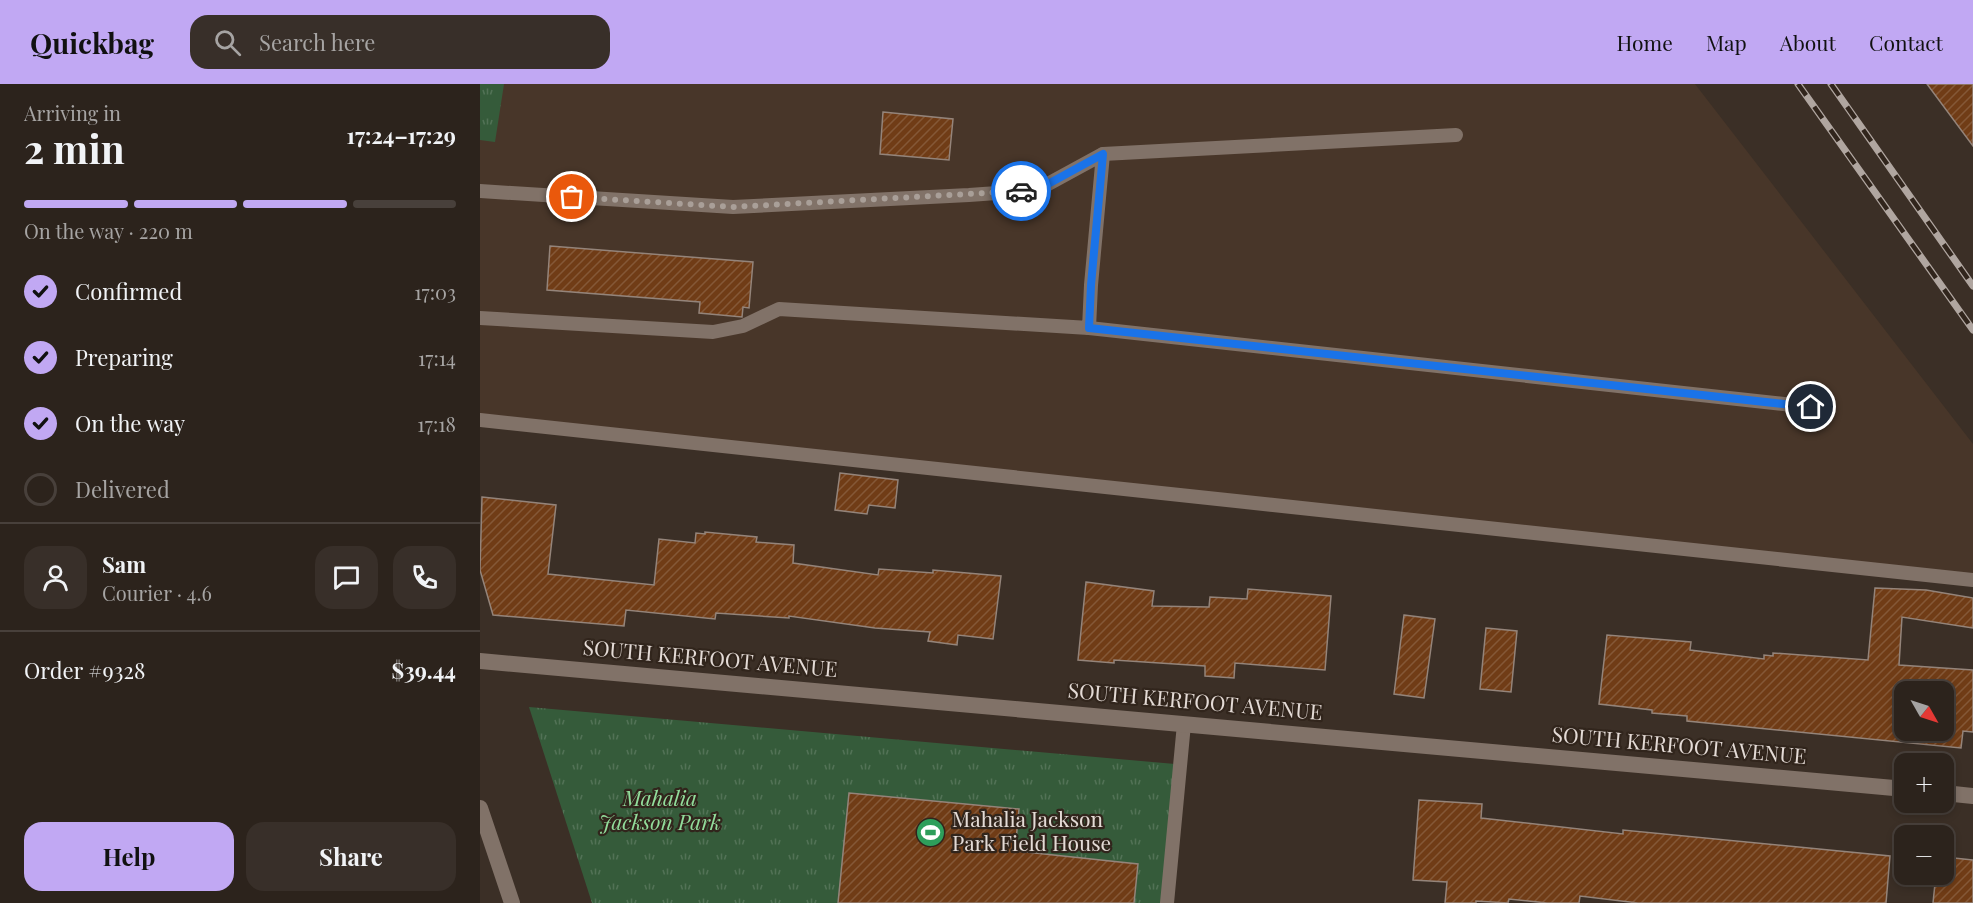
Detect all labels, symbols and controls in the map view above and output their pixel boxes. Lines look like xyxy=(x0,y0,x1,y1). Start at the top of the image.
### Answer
search box xyxy=(190,15,610,69)
text: Quickbag xyxy=(30,24,154,61)
icon: search xyxy=(211,26,244,59)
text: Search here xyxy=(259,27,375,57)
text: Home xyxy=(1617,28,1673,56)
text: Map xyxy=(1706,28,1747,56)
text: About xyxy=(1780,28,1836,56)
text: Contact xyxy=(1869,28,1943,56)
text: Arriving in xyxy=(24,99,121,126)
text: 17:24–17:29 xyxy=(347,120,456,150)
text: 2 min xyxy=(24,122,125,174)
courier xyxy=(991,161,1051,221)
pin xyxy=(546,171,597,222)
icon: car xyxy=(1005,175,1038,208)
icon: bag xyxy=(555,180,588,213)
text: On the way · 220 m xyxy=(24,217,193,244)
icon: check xyxy=(24,275,57,308)
text: Confirmed xyxy=(75,276,182,306)
text: 17:03 xyxy=(414,278,456,305)
icon: check xyxy=(24,341,57,374)
text: Preparing xyxy=(75,342,173,372)
text: 17:14 xyxy=(418,344,456,371)
pin xyxy=(1785,381,1836,432)
icon: home xyxy=(1794,390,1827,423)
icon: check xyxy=(24,407,57,440)
text: On the way xyxy=(75,408,185,438)
text: 17:18 xyxy=(417,410,456,437)
text: Delivered xyxy=(75,474,170,504)
button: person xyxy=(24,546,87,609)
button: chat xyxy=(315,546,378,609)
button: phone xyxy=(393,546,456,609)
text: Sam xyxy=(102,549,146,579)
text: Courier · 4.6 xyxy=(102,579,212,606)
street label: SOUTH KERFOOT AVENUE xyxy=(582,632,839,682)
text: Order #9328 xyxy=(24,655,146,685)
text: $39.44 xyxy=(391,655,456,685)
street label: SOUTH KERFOOT AVENUE xyxy=(1067,675,1324,725)
north arrow xyxy=(1894,681,1954,741)
map controls xyxy=(1894,681,1954,885)
street label: SOUTH KERFOOT AVENUE xyxy=(1551,719,1808,769)
button: + xyxy=(1894,753,1954,813)
park label: Mahalia Jackson Park xyxy=(599,783,721,835)
place label: Mahalia Jackson Park Field House xyxy=(952,804,1111,856)
sports icon: Mahalia Jackson Park Field House xyxy=(915,816,947,848)
button: Help xyxy=(24,822,234,891)
button: Share xyxy=(246,822,456,891)
button: − xyxy=(1894,825,1954,885)

